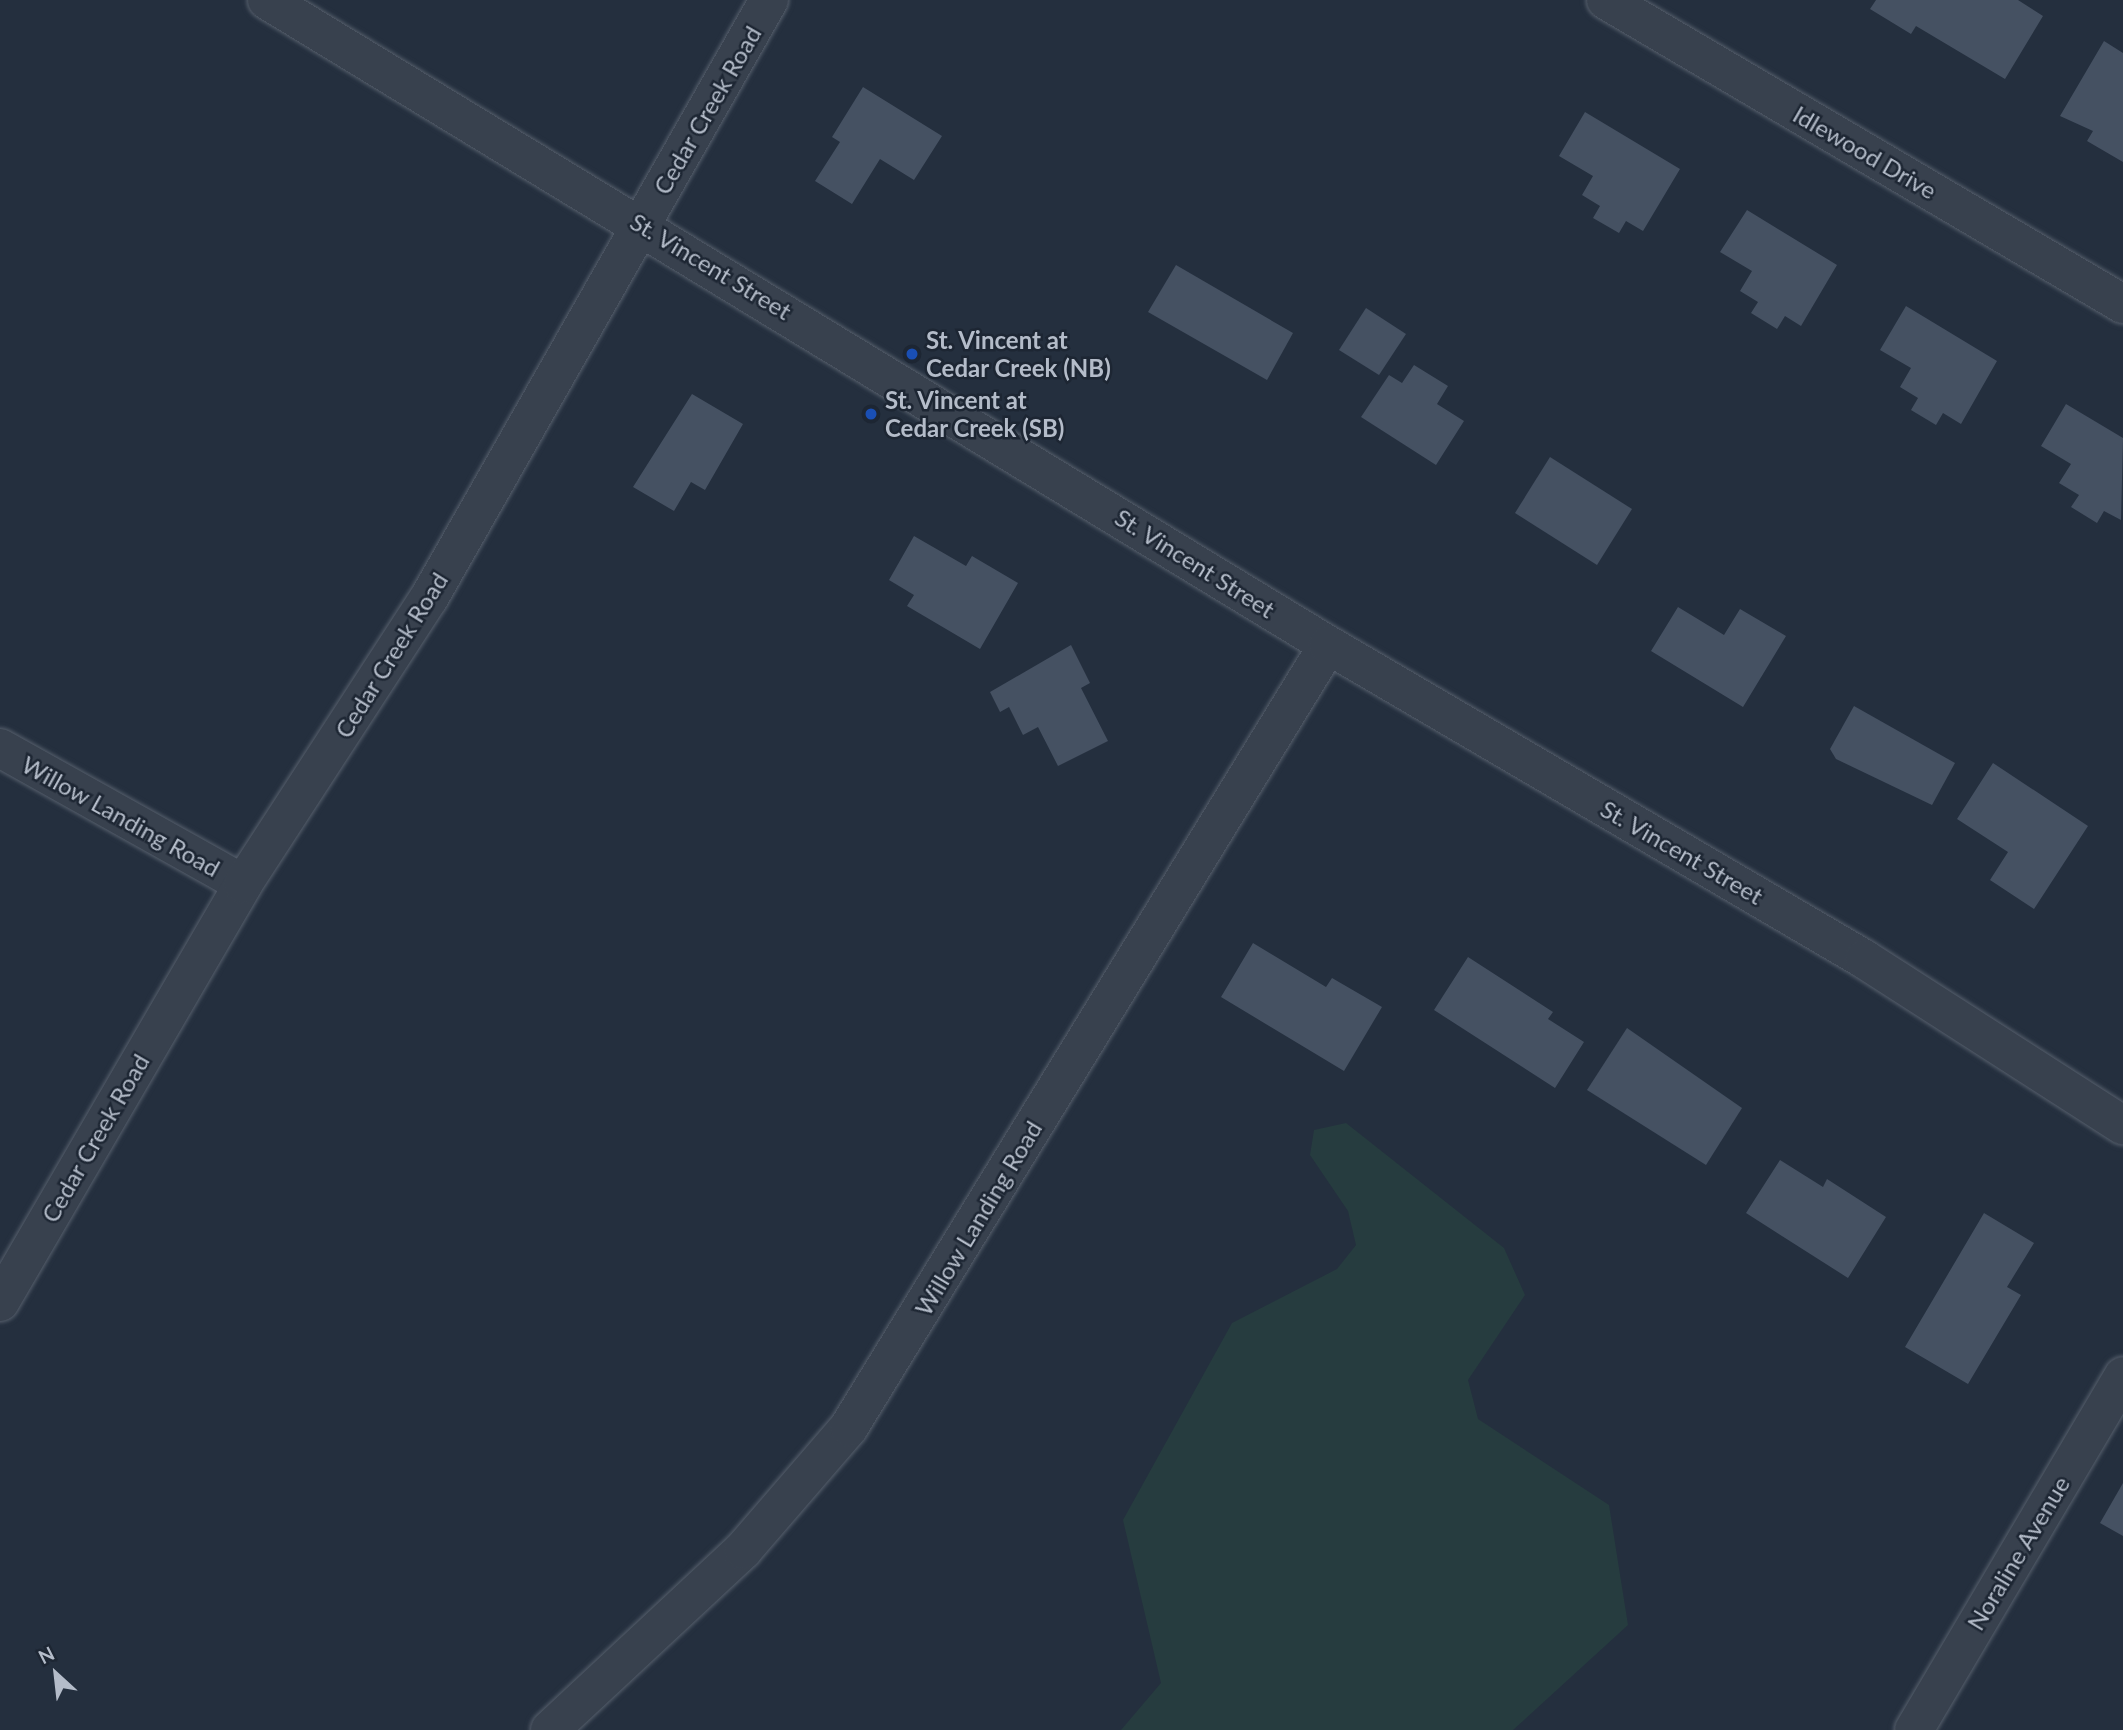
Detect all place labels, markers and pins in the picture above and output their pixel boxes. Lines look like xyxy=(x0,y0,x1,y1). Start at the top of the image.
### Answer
place label: St. Vincent at Cedar Creek (NB) xyxy=(926,326,1111,382)
marker: St. Vincent at Cedar Creek (NB) xyxy=(904,346,920,362)
place label: St. Vincent at Cedar Creek (SB) xyxy=(885,386,1065,442)
marker: St. Vincent at Cedar Creek (SB) xyxy=(863,406,879,422)

